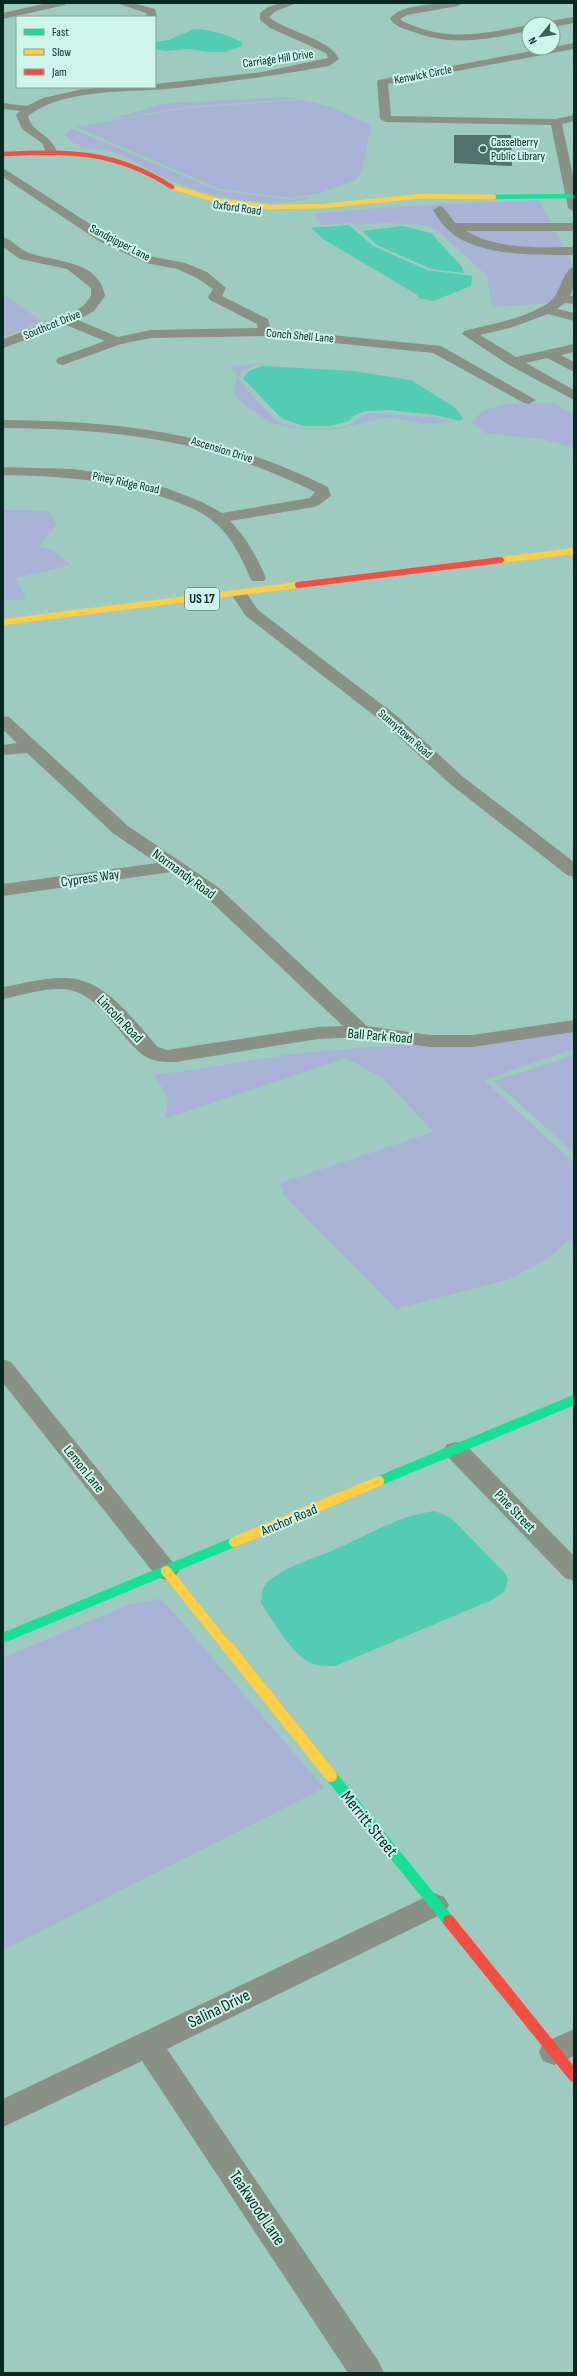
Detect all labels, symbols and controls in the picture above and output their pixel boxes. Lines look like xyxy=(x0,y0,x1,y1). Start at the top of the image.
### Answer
legend xyxy=(16,16,156,88)
north arrow xyxy=(521,16,561,56)
text: Fast xyxy=(52,25,69,40)
text: N xyxy=(526,35,540,47)
text: Slow xyxy=(52,45,71,60)
street label: Carriage Hill Drive xyxy=(242,47,314,71)
street label: Kenwick Circle xyxy=(393,62,453,88)
text: Jam xyxy=(51,65,67,80)
place label: Casselberry Public Library xyxy=(491,135,546,164)
marker: Casselberry Public Library xyxy=(478,144,488,154)
street label: Oxford Road xyxy=(212,197,262,219)
street label: Sandpipper Lane xyxy=(87,221,153,265)
street label: Southcot Drive xyxy=(21,307,83,343)
street label: Conch Shell Lane xyxy=(265,326,335,346)
street label: Ascension Drive xyxy=(188,433,255,467)
street label: Piney Ridge Road xyxy=(91,469,161,497)
road number: US 17 xyxy=(185,588,219,610)
street label: Sunnytown Road xyxy=(375,706,435,762)
street label: Normandy Road xyxy=(149,845,219,903)
street label: Cypress Way xyxy=(60,865,121,891)
street label: Lincoln Road xyxy=(93,992,147,1046)
street label: Ball Park Road xyxy=(347,1025,413,1047)
street label: Lemon Lane xyxy=(60,1442,108,1496)
street label: Pine Street xyxy=(491,1486,539,1536)
street label: Anchor Road xyxy=(257,1501,320,1540)
street label: Merritt Street xyxy=(336,1787,402,1861)
street label: Salina Drive xyxy=(185,1985,254,2033)
street label: Teakwood Lane xyxy=(225,2167,289,2249)

